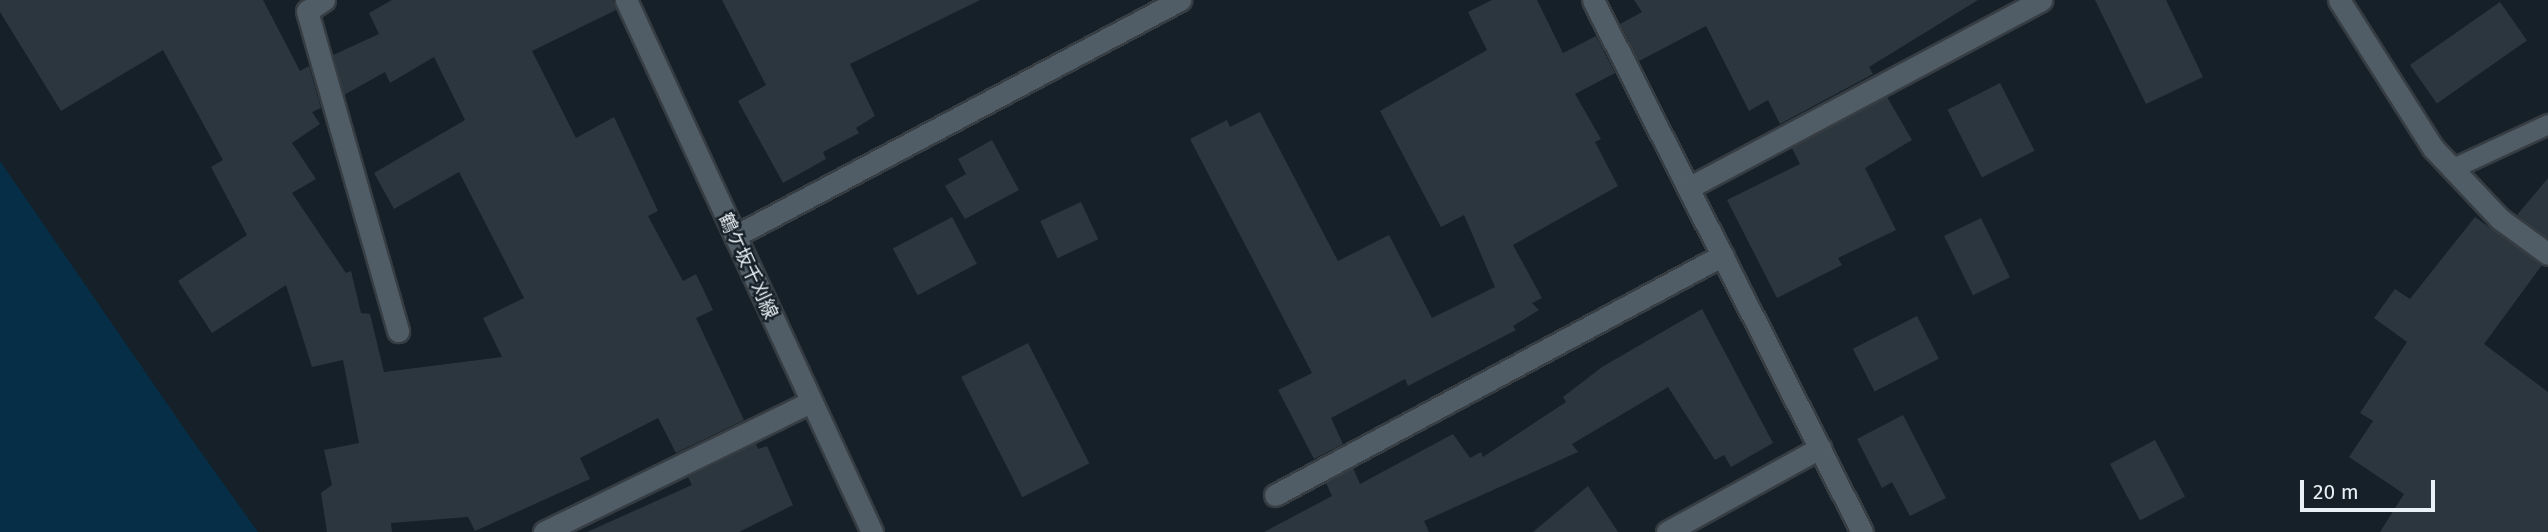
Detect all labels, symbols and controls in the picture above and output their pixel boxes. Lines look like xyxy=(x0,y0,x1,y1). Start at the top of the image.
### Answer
street label: 鶴ケ坂千刈線 xyxy=(714,210,782,322)
scale bar xyxy=(2303,466,2438,510)
text: 20 m xyxy=(2313,479,2359,505)

